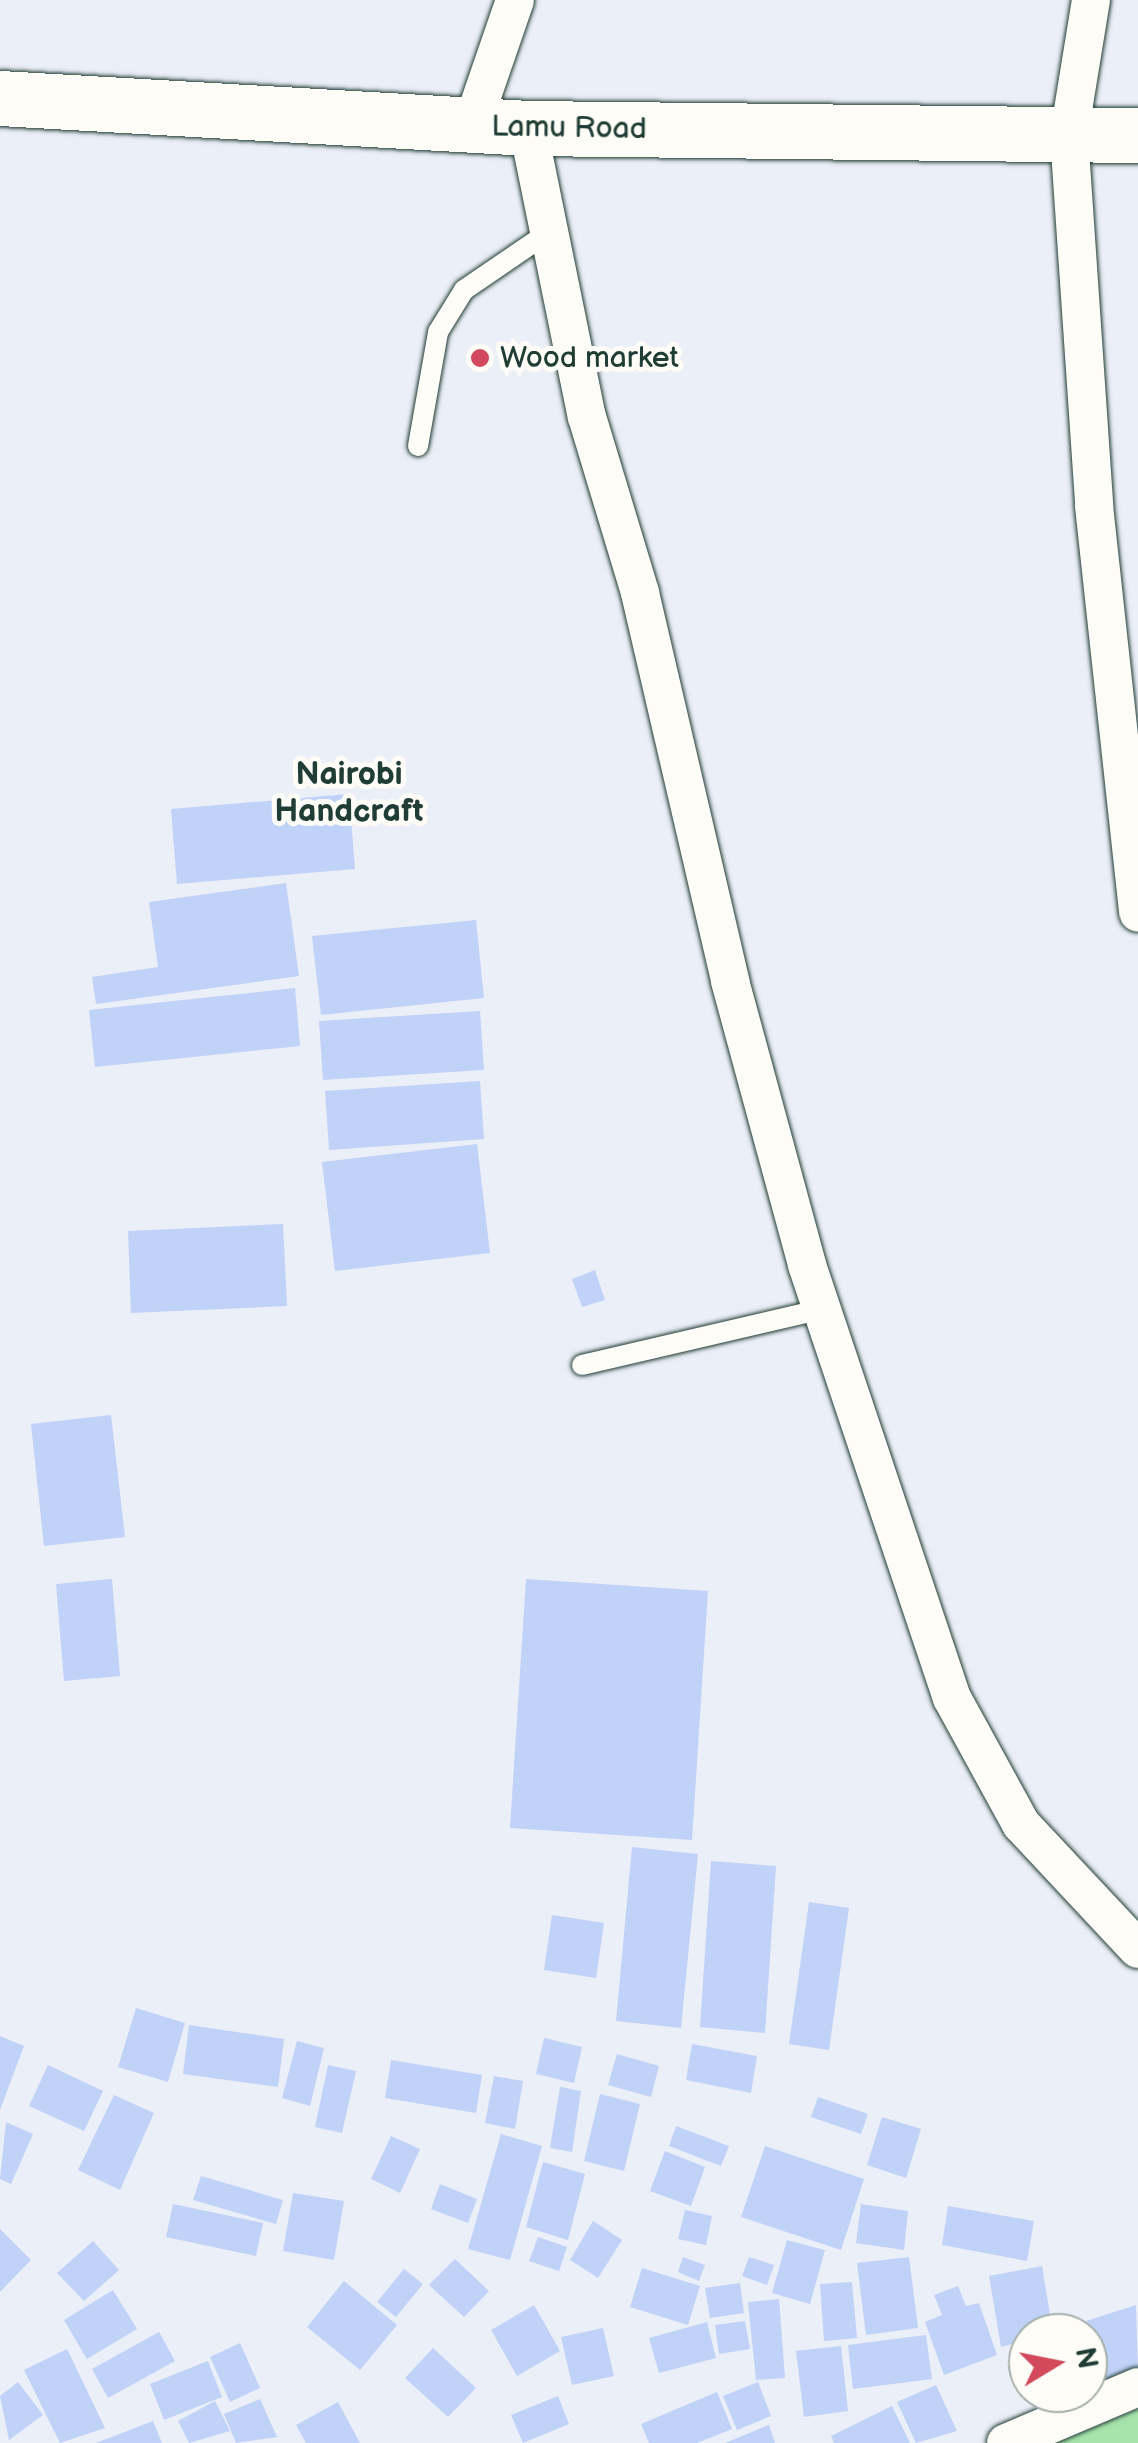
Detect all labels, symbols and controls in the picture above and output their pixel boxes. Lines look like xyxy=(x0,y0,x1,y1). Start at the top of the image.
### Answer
street label: Lamu Road xyxy=(491,109,647,147)
place label: Wood market xyxy=(500,340,679,376)
marker: Wood market xyxy=(469,347,491,369)
district label: Nairobi Handcraft xyxy=(274,757,424,832)
north arrow xyxy=(1008,2313,1108,2413)
text: N xyxy=(1068,2345,1104,2371)

